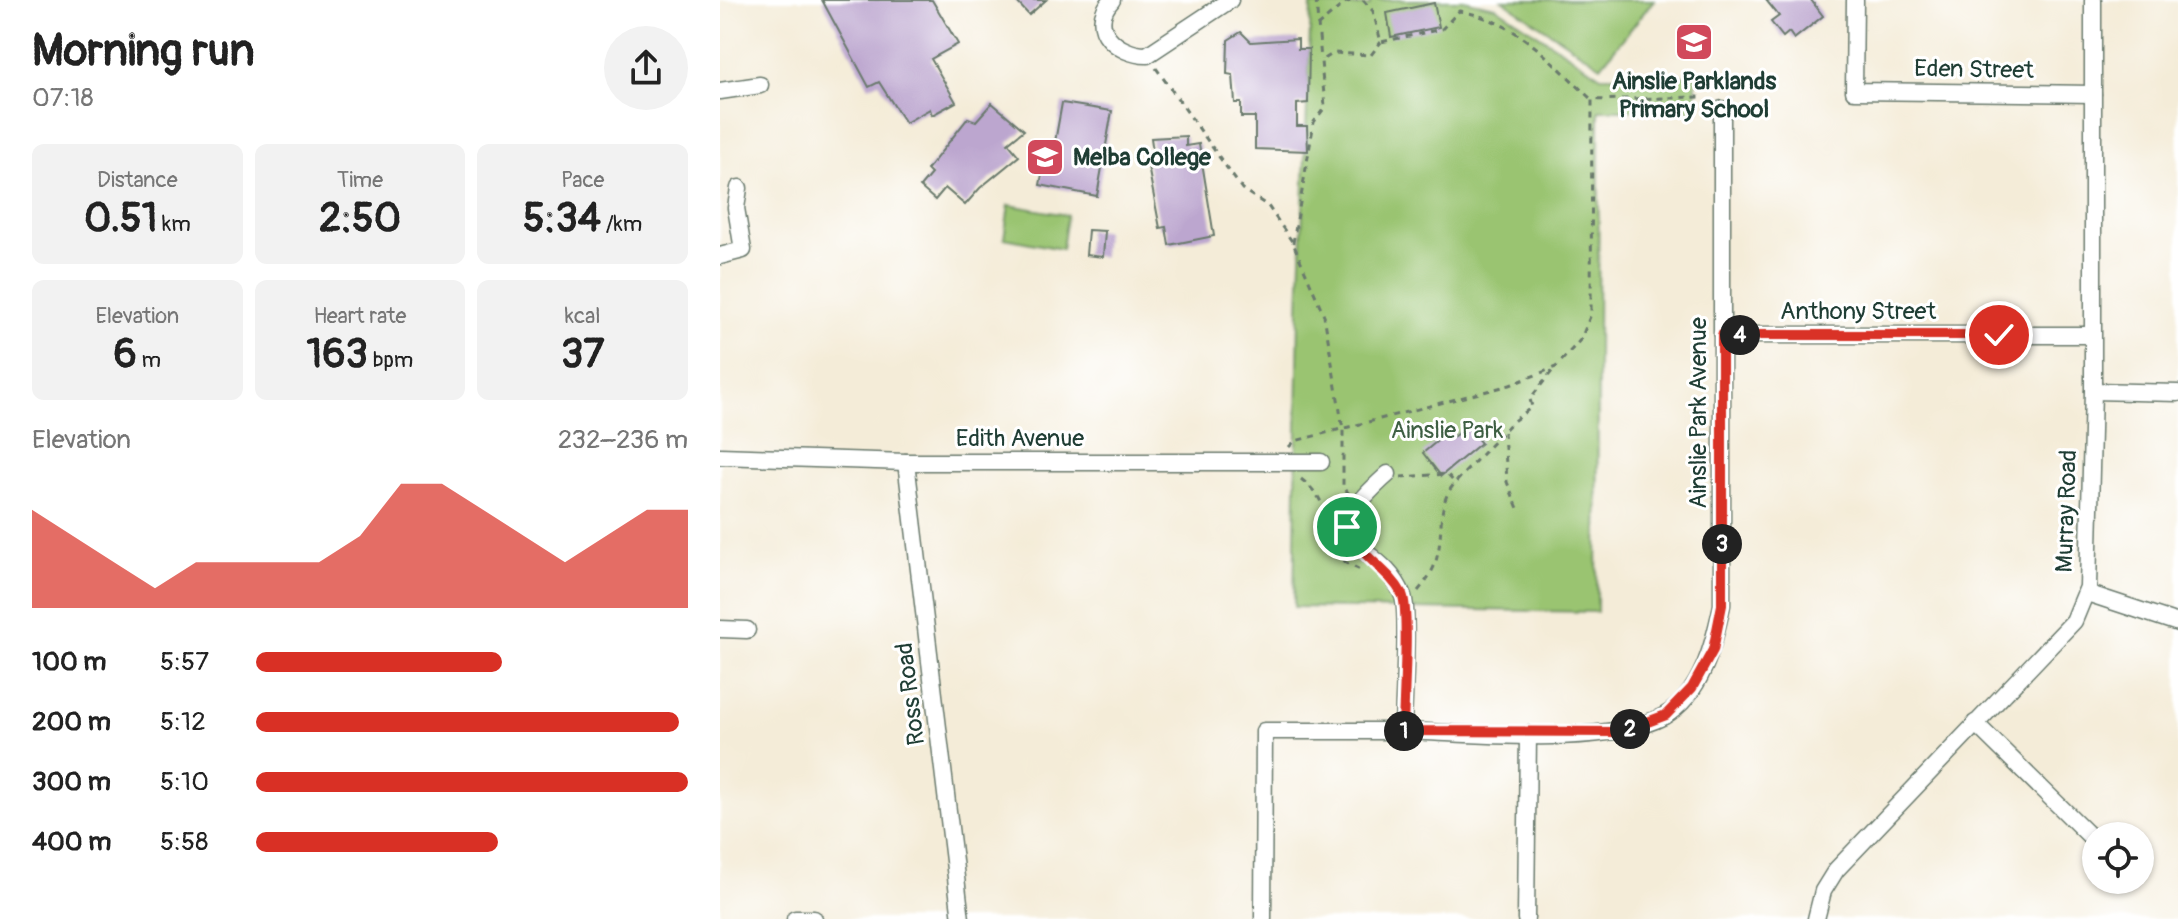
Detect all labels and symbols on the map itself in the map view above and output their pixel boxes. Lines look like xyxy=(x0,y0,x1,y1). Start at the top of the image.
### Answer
school or university icon: Ainslie Parklands Primary School xyxy=(1673,21,1715,63)
street label: Eden Street xyxy=(1914,54,2034,85)
place label: Ainslie Parklands Primary School xyxy=(1612,67,1777,124)
school or university icon: Melba College xyxy=(1024,136,1066,178)
place label: Melba College xyxy=(1073,143,1212,172)
street label: Anthony Street xyxy=(1780,297,1936,326)
pin xyxy=(1965,301,2033,369)
pin: 4 xyxy=(1720,315,1760,355)
street label: Ainslie Park Avenue xyxy=(1684,317,1713,509)
park label: Ainslie Park xyxy=(1391,416,1503,445)
street label: Edith Avenue xyxy=(956,424,1084,453)
street label: Murray Road xyxy=(2050,449,2083,573)
pin xyxy=(1313,493,1381,561)
pin: 3 xyxy=(1702,524,1742,564)
street label: Ross Road xyxy=(890,641,931,747)
pin: 2 xyxy=(1610,709,1650,749)
pin: 1 xyxy=(1384,711,1424,751)

